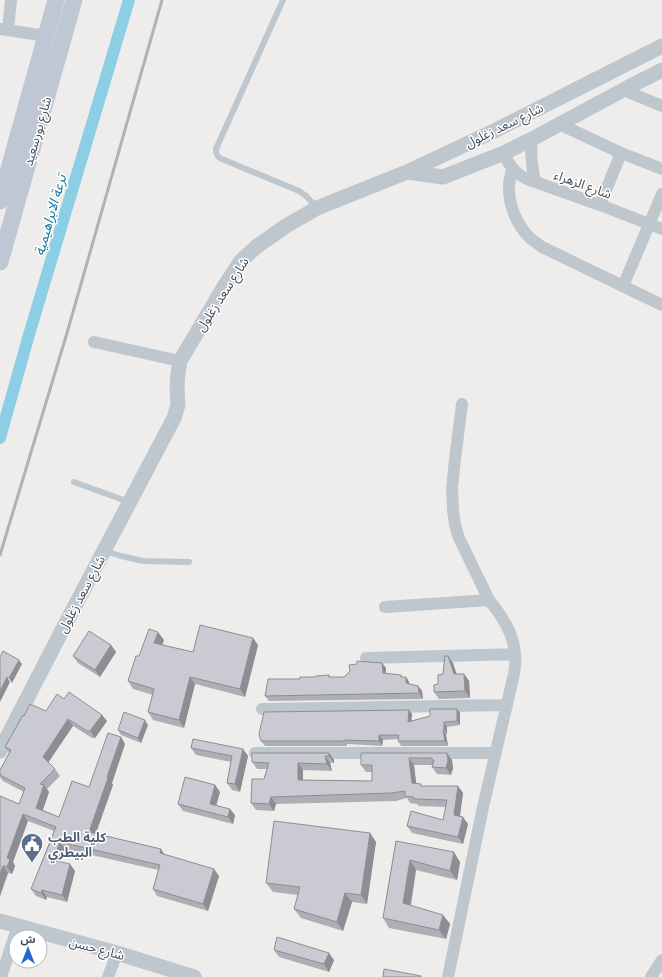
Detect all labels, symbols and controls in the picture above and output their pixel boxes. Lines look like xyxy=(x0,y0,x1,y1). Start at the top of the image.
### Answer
street label: شارع بورسعيد xyxy=(20,95,57,168)
street label: شارع سعد زغلول xyxy=(463,100,547,154)
street label: شارع الزهراء xyxy=(551,167,614,205)
water label: ترعة الابراهيمية xyxy=(31,171,71,258)
street label: شارع سعد زغلول xyxy=(193,254,254,336)
street label: شارع سعد زغلول xyxy=(55,553,111,637)
place label: كلية الطب البيطري xyxy=(48,830,106,863)
public building icon: كلية الطب البيطري xyxy=(19,831,45,864)
north arrow xyxy=(8,929,48,969)
text: ش xyxy=(20,933,36,946)
street label: شارع حسن xyxy=(67,934,126,966)

